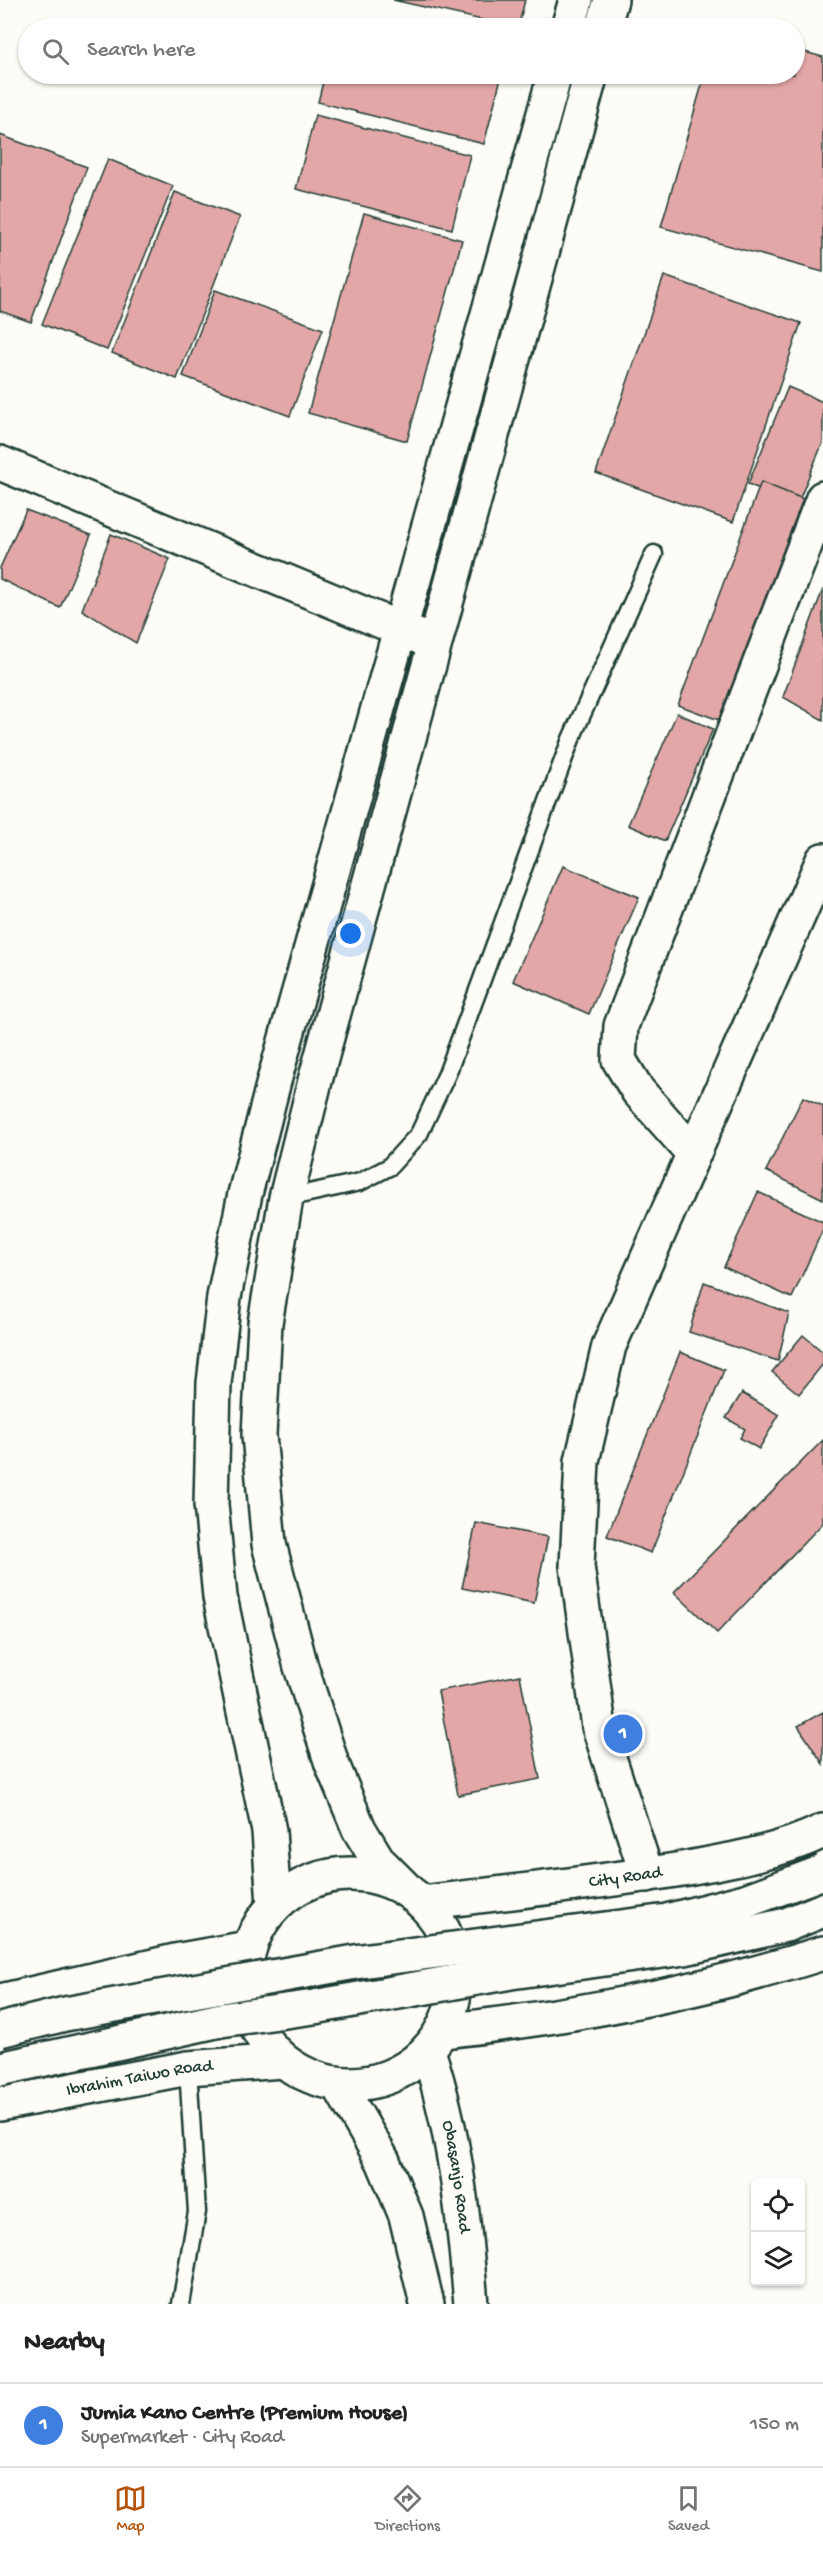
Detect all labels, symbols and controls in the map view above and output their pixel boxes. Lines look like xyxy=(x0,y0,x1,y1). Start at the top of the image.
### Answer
search box xyxy=(18,18,805,84)
icon: search xyxy=(39,35,72,68)
text: Search here xyxy=(87,38,195,64)
your location xyxy=(336,919,365,948)
pin: 1 xyxy=(604,1712,642,1756)
street label: City Road xyxy=(588,1862,665,1893)
street label: Ibrahim Taiwo Road xyxy=(65,2056,215,2102)
street label: Obasanjo Road xyxy=(437,2118,475,2236)
map controls xyxy=(751,2178,805,2286)
button: locate xyxy=(751,2178,805,2232)
button: layers xyxy=(751,2232,805,2286)
text: Nearby xyxy=(24,2328,105,2359)
text: Jumia Kano Centre (Premium House) xyxy=(81,2401,408,2427)
text: 1 xyxy=(39,2414,48,2437)
text: 150 m xyxy=(750,2414,799,2437)
text: Supermarket · City Road xyxy=(81,2427,284,2450)
tab: Map xyxy=(114,2482,147,2537)
tab: Directions xyxy=(375,2482,440,2537)
tab: Saved xyxy=(668,2482,709,2537)

